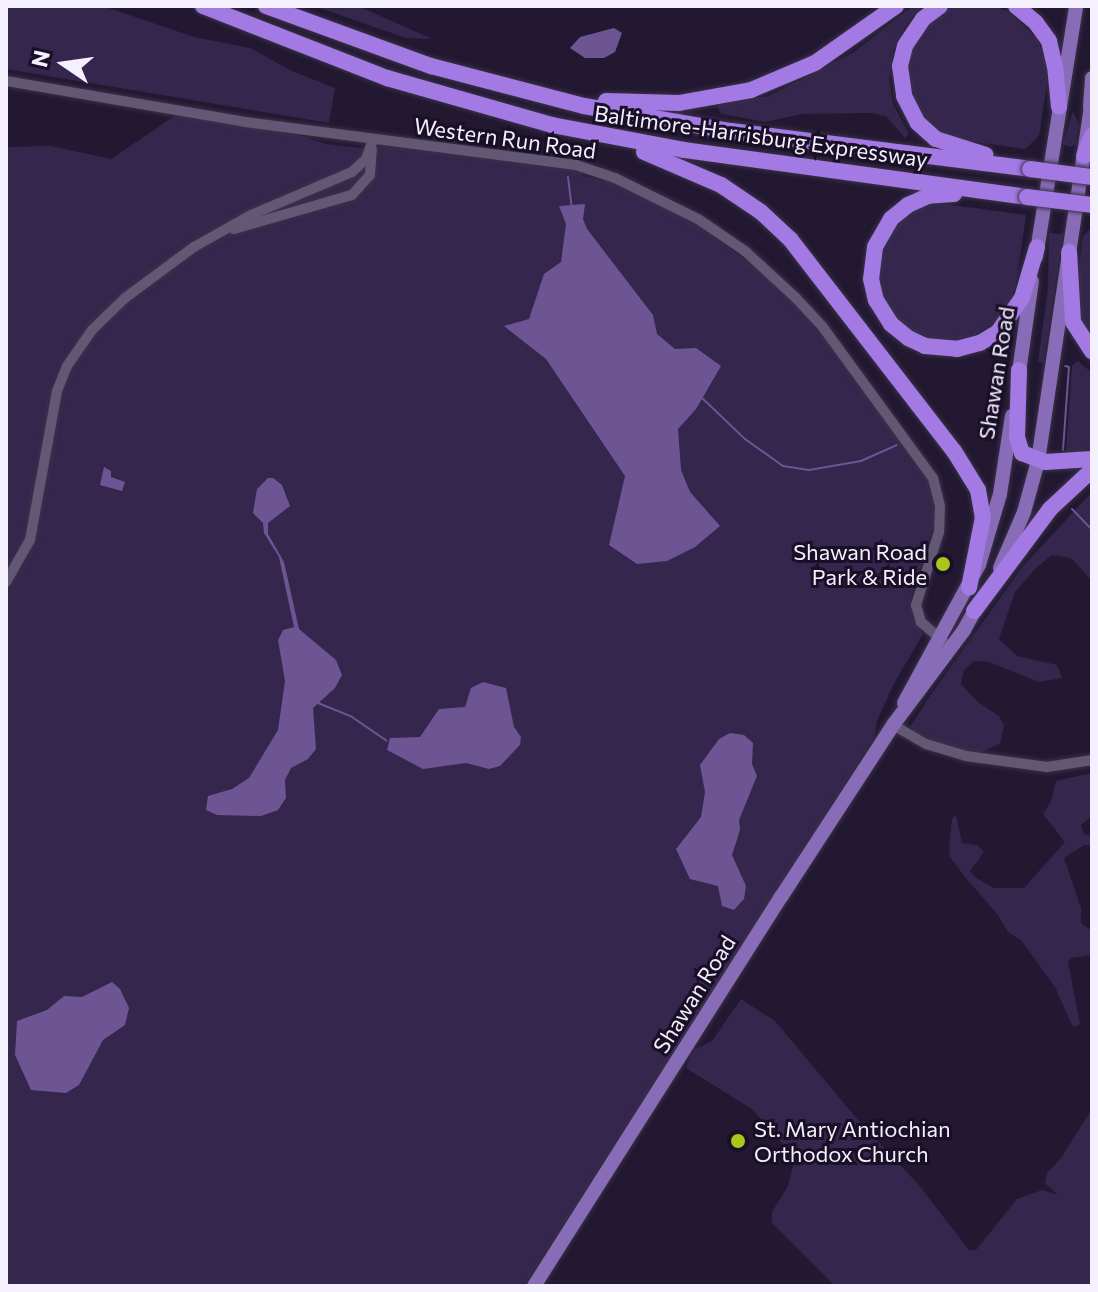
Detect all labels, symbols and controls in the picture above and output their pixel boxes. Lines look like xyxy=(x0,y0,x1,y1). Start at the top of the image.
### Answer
north arrow xyxy=(24,24,104,104)
text: N xyxy=(25,47,55,70)
street label: Baltimore-Harrisburg Expressway xyxy=(592,100,930,172)
street label: Western Run Road xyxy=(412,112,598,164)
street label: Shawan Road xyxy=(972,305,1020,441)
place label: Shawan Road Park & Ride xyxy=(793,538,927,590)
marker: Shawan Road Park & Ride xyxy=(934,555,952,573)
street label: Shawan Road xyxy=(647,930,741,1058)
place label: St. Mary Antiochian Orthodox Church xyxy=(754,1115,951,1166)
marker: St. Mary Antiochian Orthodox Church xyxy=(729,1132,747,1150)

